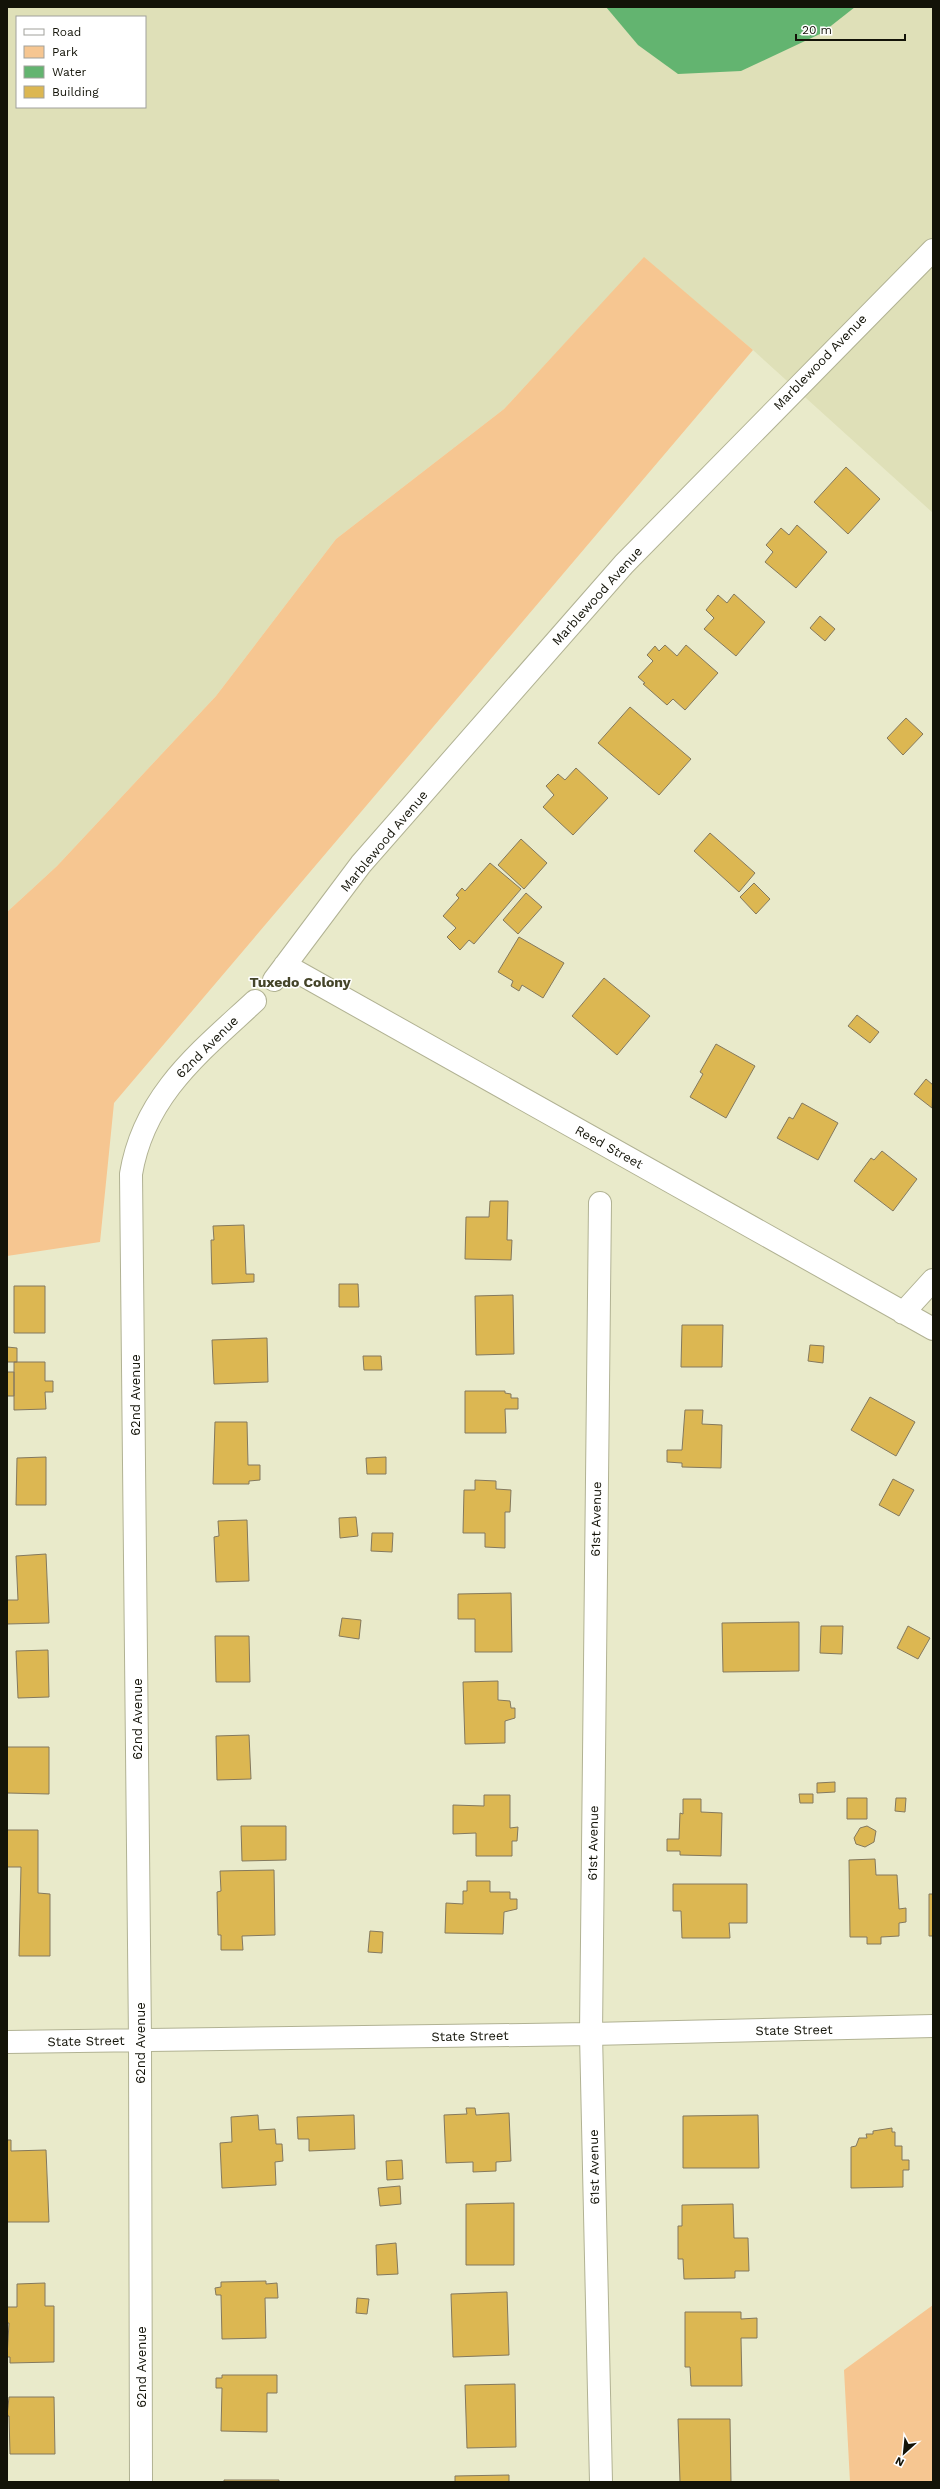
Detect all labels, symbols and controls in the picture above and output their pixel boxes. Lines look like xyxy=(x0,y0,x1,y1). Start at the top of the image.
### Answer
legend xyxy=(16,16,146,108)
scale bar xyxy=(796,16,905,42)
text: 20 m xyxy=(802,23,832,37)
text: Road xyxy=(52,25,81,39)
text: Park xyxy=(52,45,78,59)
text: Water xyxy=(52,65,87,79)
text: Building xyxy=(52,85,99,99)
street label: Marblewood Avenue xyxy=(770,311,870,413)
street label: Marblewood Avenue xyxy=(549,544,645,648)
street label: Marblewood Avenue xyxy=(337,787,431,895)
district label: Tuxedo Colony xyxy=(249,974,351,990)
street label: 62nd Avenue xyxy=(173,1013,241,1081)
street label: Reed Street xyxy=(573,1122,646,1172)
street label: 62nd Avenue xyxy=(128,1354,143,1436)
street label: 61st Avenue xyxy=(588,1481,604,1557)
street label: 62nd Avenue xyxy=(130,1678,145,1760)
street label: 61st Avenue xyxy=(585,1805,601,1881)
street label: 62nd Avenue xyxy=(133,2002,148,2084)
street label: State Street xyxy=(755,2022,833,2038)
street label: State Street xyxy=(431,2028,509,2044)
street label: State Street xyxy=(47,2033,125,2049)
street label: 61st Avenue xyxy=(586,2129,602,2205)
street label: 62nd Avenue xyxy=(134,2326,149,2408)
north arrow xyxy=(884,2433,924,2473)
text: N xyxy=(893,2454,906,2469)

